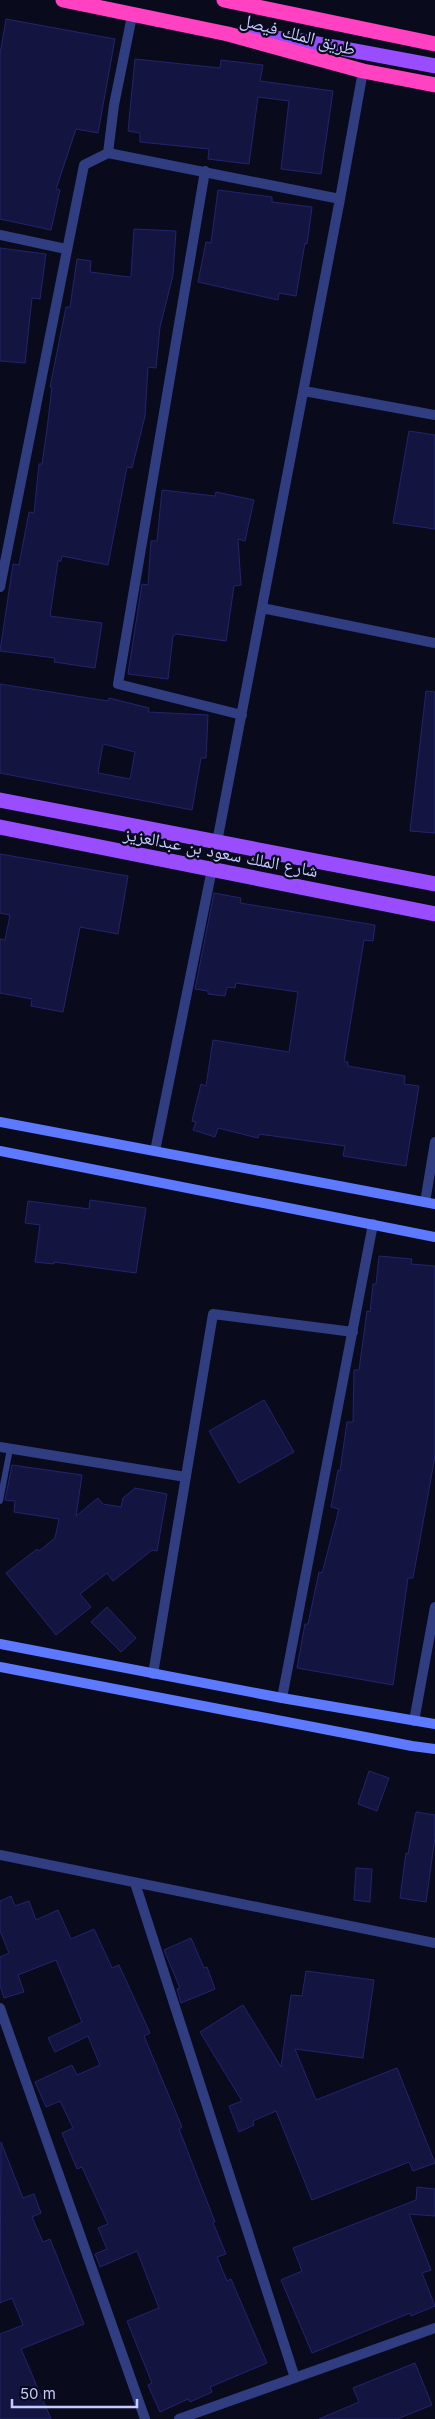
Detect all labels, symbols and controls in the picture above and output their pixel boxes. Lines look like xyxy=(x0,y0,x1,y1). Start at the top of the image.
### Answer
street label: طريق الملك فيصل xyxy=(238,8,358,60)
street label: شارع الملك سعود بن عبدالعزيز xyxy=(121,823,320,882)
scale bar xyxy=(12,2376,138,2408)
text: 50 m xyxy=(20,2384,56,2403)

